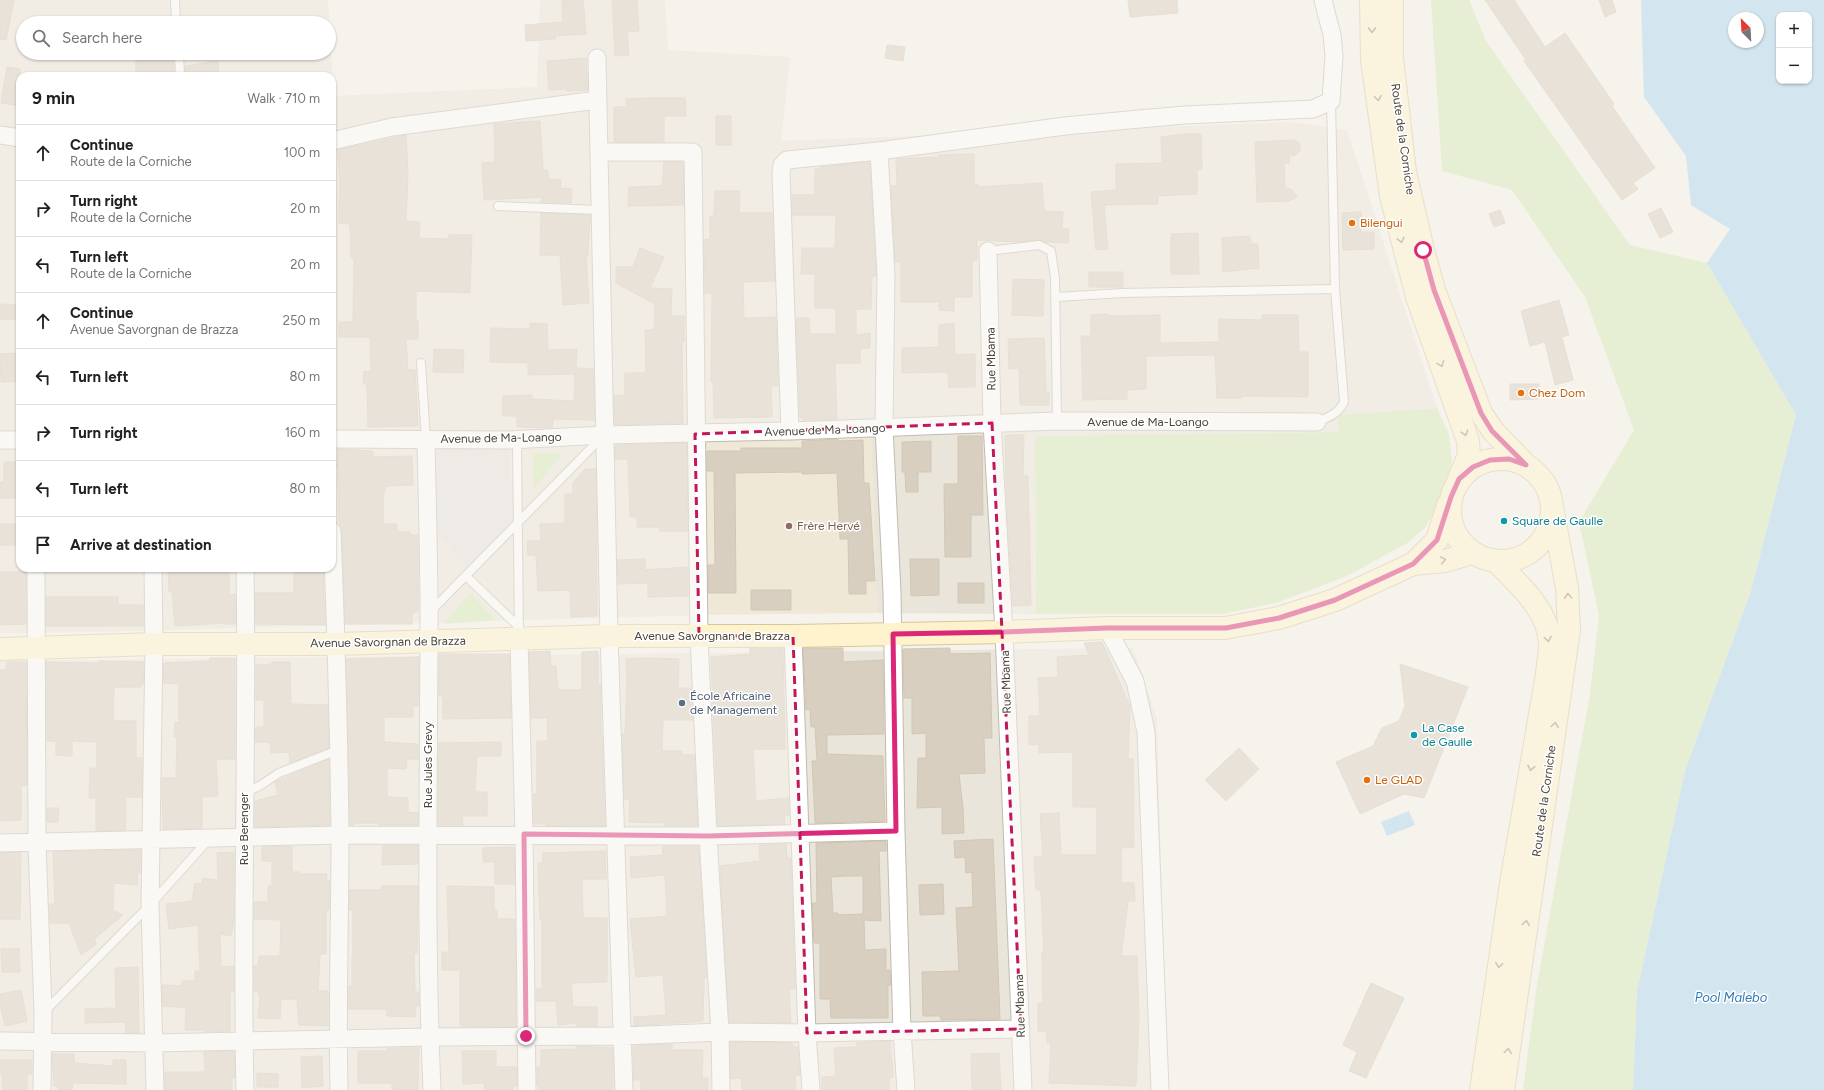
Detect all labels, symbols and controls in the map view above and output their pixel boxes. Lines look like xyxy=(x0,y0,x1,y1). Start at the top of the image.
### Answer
north arrow xyxy=(1728,12,1764,48)
map controls xyxy=(1776,12,1812,84)
button: + xyxy=(1776,12,1812,48)
search box xyxy=(16,16,336,60)
icon: search xyxy=(30,27,52,49)
one-way arrow xyxy=(1368,27,1376,33)
text: Search here xyxy=(62,29,142,47)
button: − xyxy=(1776,48,1812,84)
street label: Route de la Corniche xyxy=(1388,82,1418,196)
text: 9 min xyxy=(32,88,75,108)
text: Walk · 710 m xyxy=(248,91,320,106)
one-way arrow xyxy=(1373,95,1382,102)
text: Continue xyxy=(70,136,133,154)
icon: ahead xyxy=(32,142,54,164)
text: 100 m xyxy=(284,145,320,160)
text: Route de la Corniche xyxy=(70,154,192,169)
text: Turn right xyxy=(70,192,138,210)
icon: right xyxy=(32,198,54,220)
text: 20 m xyxy=(290,201,320,216)
text: Route de la Corniche xyxy=(70,210,192,225)
place label: Bilengui xyxy=(1360,216,1403,230)
marker: Bilengui xyxy=(1347,218,1357,228)
one-way arrow xyxy=(1396,237,1405,244)
route start xyxy=(1414,241,1432,259)
text: Turn left xyxy=(70,248,128,266)
icon: left xyxy=(32,254,54,276)
text: 20 m xyxy=(290,257,320,272)
text: Route de la Corniche xyxy=(70,266,192,281)
text: Continue xyxy=(70,304,133,322)
icon: ahead xyxy=(32,310,54,332)
text: 250 m xyxy=(283,313,320,328)
text: Avenue Savorgnan de Brazza xyxy=(70,322,239,337)
street label: Rue Mbama xyxy=(983,327,999,391)
one-way arrow xyxy=(1436,360,1444,367)
icon: left xyxy=(32,366,54,388)
text: Turn left xyxy=(70,368,128,386)
text: 80 m xyxy=(289,369,320,384)
place label: Chez Dom xyxy=(1529,386,1585,400)
marker: Chez Dom xyxy=(1516,388,1526,398)
street label: Avenue de Ma-Loango xyxy=(1087,415,1209,429)
street label: Avenue de Ma-Loango xyxy=(764,421,886,439)
icon: right xyxy=(32,422,54,444)
text: Turn right xyxy=(70,424,138,442)
text: 160 m xyxy=(285,425,320,440)
street label: Avenue de Ma-Loango xyxy=(440,430,562,446)
one-way arrow xyxy=(1460,430,1469,437)
icon: left xyxy=(32,478,54,500)
text: Turn left xyxy=(70,480,128,498)
text: 80 m xyxy=(289,481,320,496)
place label: Square de Gaulle xyxy=(1512,514,1603,528)
marker: Square de Gaulle xyxy=(1499,516,1509,526)
place label: Frère Hervé xyxy=(797,519,860,533)
marker: Frère Hervé xyxy=(784,521,794,531)
icon: arrive xyxy=(32,534,54,556)
text: Arrive at destination xyxy=(70,536,211,554)
one-way arrow xyxy=(1440,557,1446,565)
one-way arrow xyxy=(1563,593,1572,599)
street label: Avenue Savorgnan de Brazza xyxy=(634,629,790,643)
street label: Avenue Savorgnan de Brazza xyxy=(310,634,466,650)
one-way arrow xyxy=(1544,636,1552,643)
street label: Rue Mbama xyxy=(998,650,1014,714)
place label: École Africaine de Management xyxy=(690,689,778,717)
marker: École Africaine de Management xyxy=(677,698,687,708)
street label: Rue Jules Grevy xyxy=(421,721,435,808)
place label: La Case de Gaulle xyxy=(1422,721,1473,749)
one-way arrow xyxy=(1550,722,1559,728)
marker: La Case de Gaulle xyxy=(1409,730,1419,740)
street label: Route de la Corniche xyxy=(1529,744,1559,858)
one-way arrow xyxy=(1527,765,1536,771)
place label: Le GLAD xyxy=(1375,773,1423,787)
marker: Le GLAD xyxy=(1362,775,1372,785)
street label: Rue Berenger xyxy=(237,793,251,865)
one-way arrow xyxy=(1521,920,1530,926)
one-way arrow xyxy=(1495,962,1504,968)
street label: Rue Mbama xyxy=(1012,974,1028,1038)
water label: Pool Malebo xyxy=(1695,990,1768,1005)
route end xyxy=(517,1027,535,1045)
one-way arrow xyxy=(1503,1048,1512,1054)

